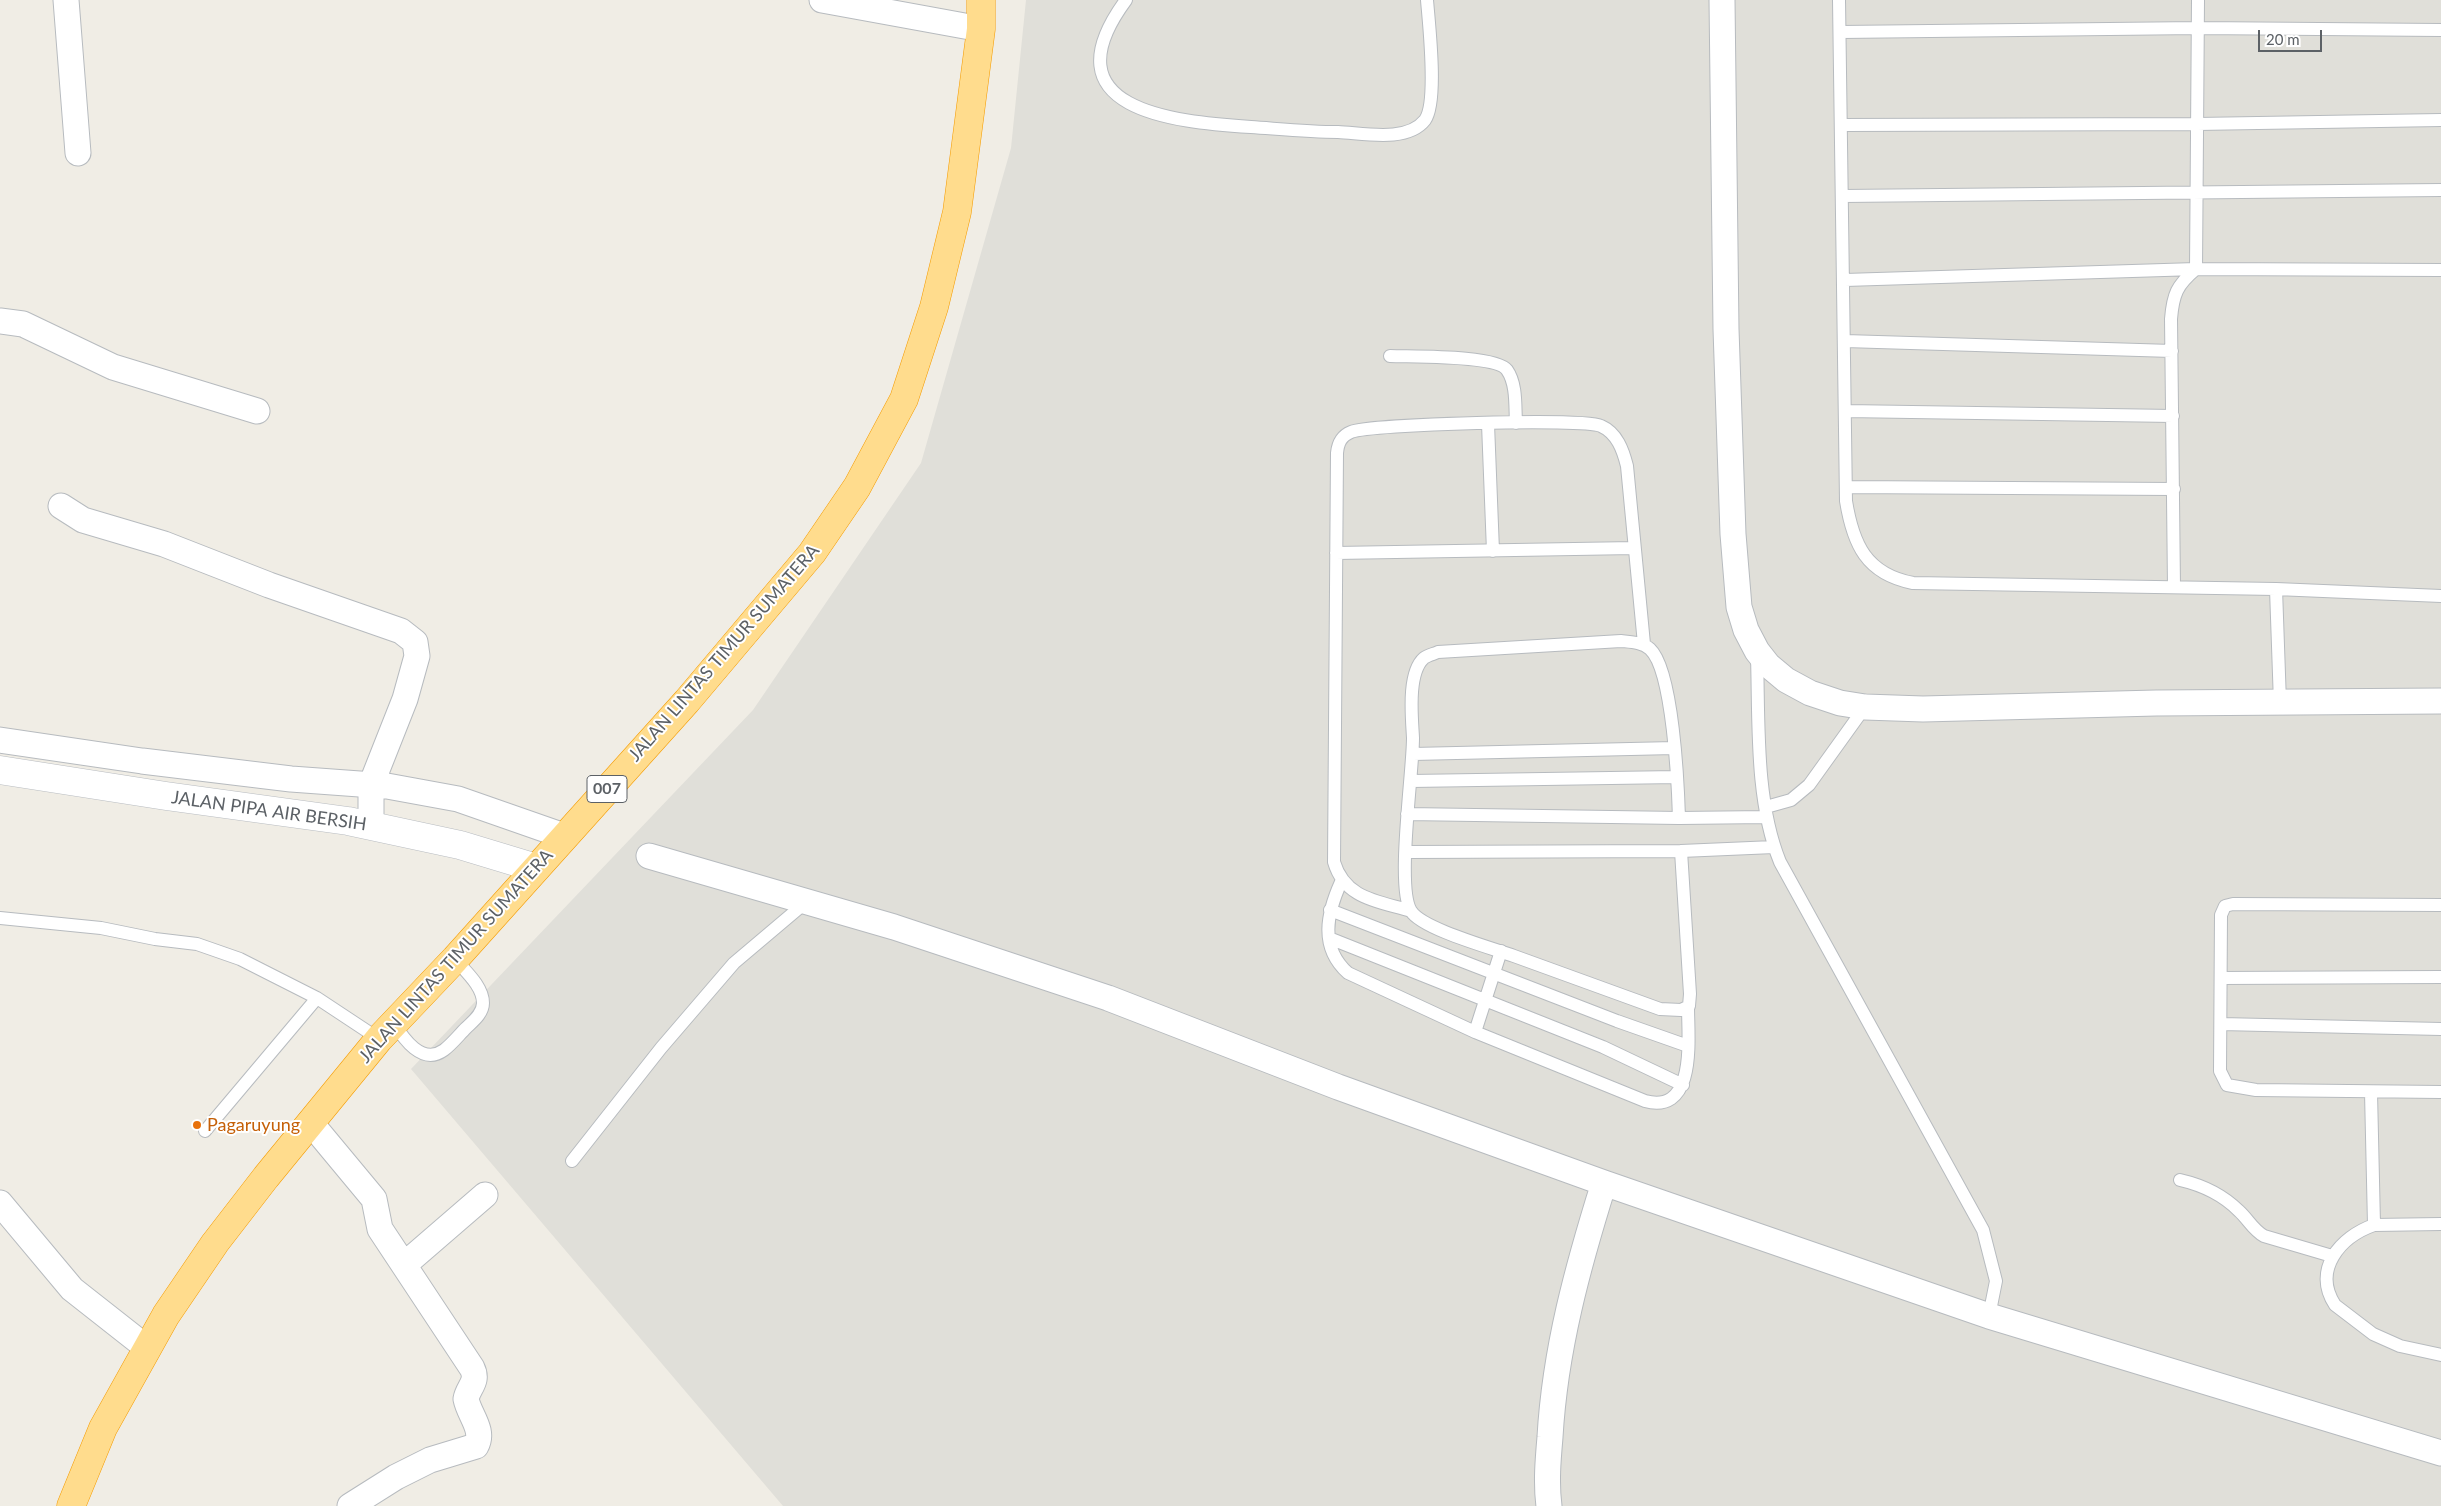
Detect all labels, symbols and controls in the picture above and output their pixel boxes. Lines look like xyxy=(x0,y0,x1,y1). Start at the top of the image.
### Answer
scale bar xyxy=(2261,20,2325,52)
text: 20 m xyxy=(2266,30,2300,48)
street label: JALAN LINTAS TIMUR SUMATERA xyxy=(624,540,824,766)
road number: 007 xyxy=(587,776,627,802)
street label: JALAN PIPA AIR BERSIH xyxy=(170,787,368,835)
street label: JALAN LINTAS TIMUR SUMATERA xyxy=(354,845,558,1067)
place label: Pagaruyung xyxy=(207,1114,300,1136)
marker: Pagaruyung xyxy=(191,1119,203,1131)

